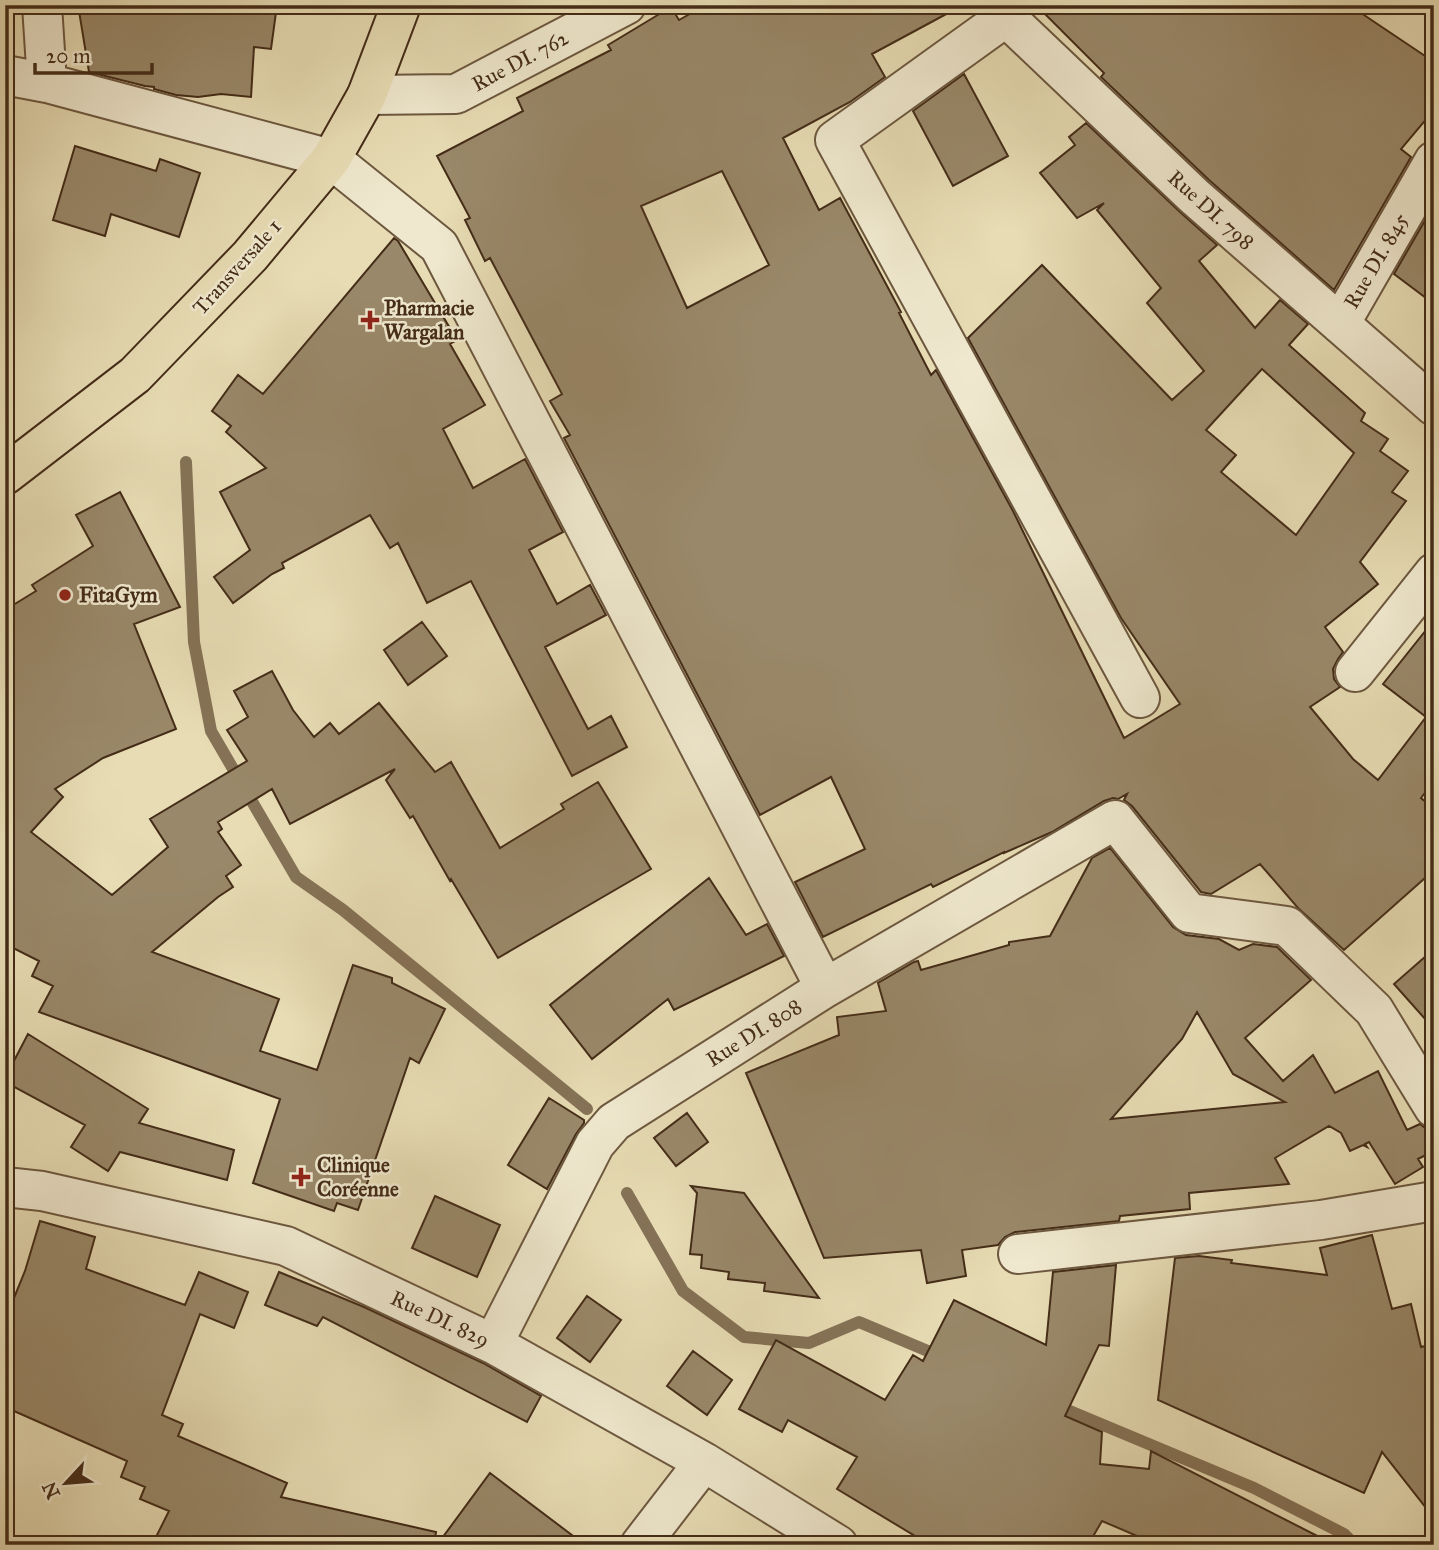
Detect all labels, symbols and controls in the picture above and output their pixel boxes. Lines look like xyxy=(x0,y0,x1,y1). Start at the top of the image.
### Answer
street label: Rue DI. 762 xyxy=(467,24,573,97)
scale bar xyxy=(35,32,152,76)
text: 20 m xyxy=(46,43,91,69)
street label: Rue DI. 798 xyxy=(1163,165,1259,255)
street label: Rue DI. 845 xyxy=(1338,208,1414,313)
street label: Transversale 1 xyxy=(187,214,287,320)
place label: Pharmacie Wargalan xyxy=(384,295,474,345)
marker: Pharmacie Wargalan xyxy=(362,312,378,328)
place label: FitaGym xyxy=(79,582,158,608)
marker: FitaGym xyxy=(57,587,73,603)
street label: Rue DI. 808 xyxy=(701,993,807,1073)
place label: Clinique Coréenne xyxy=(317,1152,399,1202)
marker: Clinique Coréenne xyxy=(291,1167,311,1187)
street label: Rue DI. 829 xyxy=(386,1285,494,1353)
north arrow xyxy=(32,1448,102,1518)
text: N xyxy=(37,1478,65,1503)

